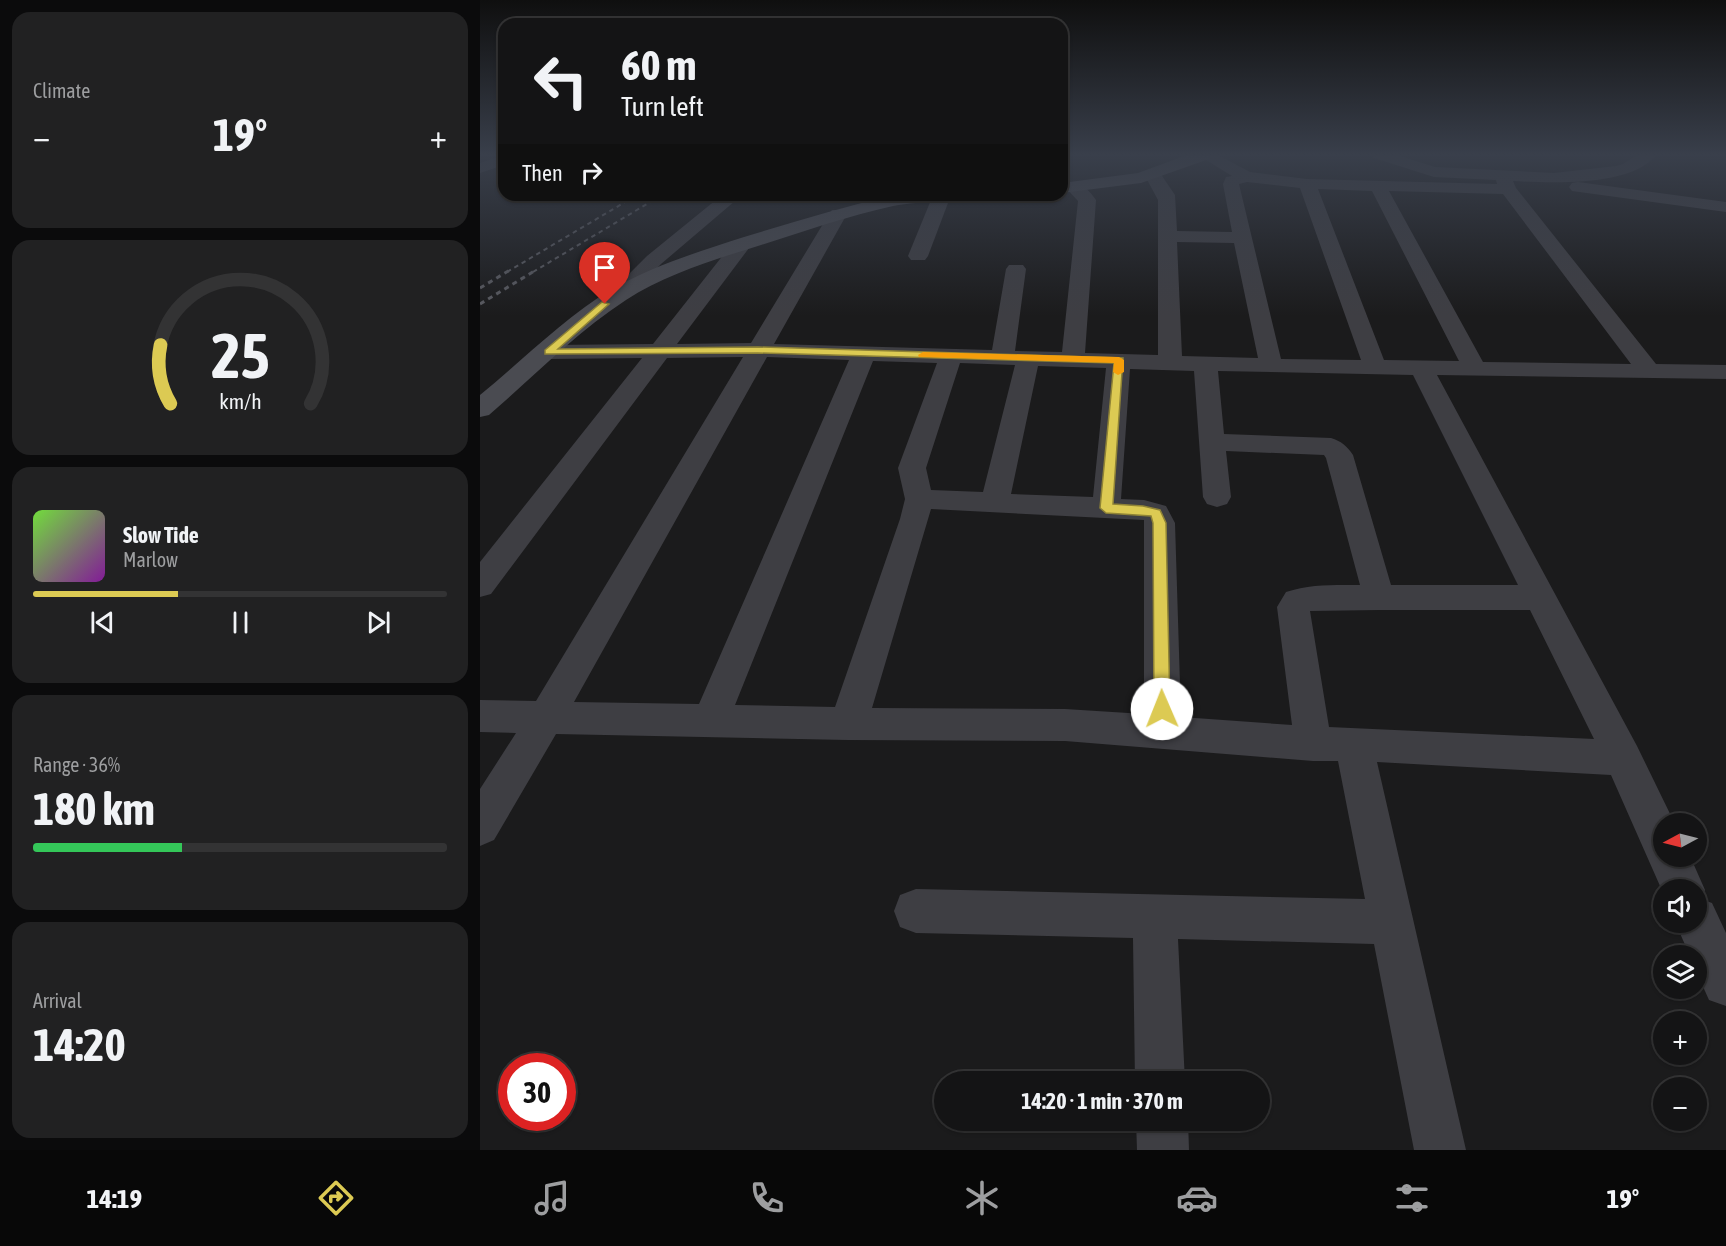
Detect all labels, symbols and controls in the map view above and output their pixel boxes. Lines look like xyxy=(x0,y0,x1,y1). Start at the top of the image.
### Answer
text: 60 m xyxy=(621,41,696,89)
icon: left xyxy=(522,42,600,120)
text: Climate xyxy=(33,79,90,102)
text: Turn left xyxy=(621,91,704,122)
text: 19° xyxy=(213,109,267,161)
text: − xyxy=(33,117,50,155)
text: + xyxy=(430,117,447,155)
icon: right xyxy=(575,156,608,189)
text: Then xyxy=(522,160,563,186)
pin xyxy=(579,242,630,304)
icon: arrive xyxy=(588,251,621,284)
text: 25 xyxy=(211,321,269,392)
text: km/h xyxy=(219,390,261,415)
text: Slow Tide xyxy=(123,522,199,548)
text: Marlow xyxy=(123,548,178,571)
icon: previous xyxy=(86,606,119,639)
icon: pause xyxy=(224,606,257,639)
icon: next xyxy=(362,606,395,639)
position arrow xyxy=(1130,677,1194,741)
text: Range · 36% xyxy=(33,753,120,776)
text: 180 km xyxy=(33,783,155,835)
north arrow xyxy=(1653,813,1707,867)
map controls xyxy=(1653,813,1707,1131)
button: sound xyxy=(1653,879,1707,933)
button: layers xyxy=(1653,945,1707,999)
text: Arrival xyxy=(33,989,82,1012)
button: + xyxy=(1653,1011,1707,1065)
text: 14:20 xyxy=(33,1019,126,1071)
speed limit sign: 30 xyxy=(498,1053,576,1131)
button: − xyxy=(1653,1077,1707,1131)
text: 14:20 · 1 min · 370 m xyxy=(1021,1088,1183,1114)
icon: directions xyxy=(315,1177,357,1219)
icon: music xyxy=(531,1177,573,1219)
icon: phone xyxy=(746,1177,788,1219)
icon: climate xyxy=(961,1177,1003,1219)
icon: car xyxy=(1176,1177,1218,1219)
icon: filters xyxy=(1391,1177,1433,1219)
text: 14:19 xyxy=(87,1183,142,1214)
text: 19° xyxy=(1606,1183,1639,1214)

